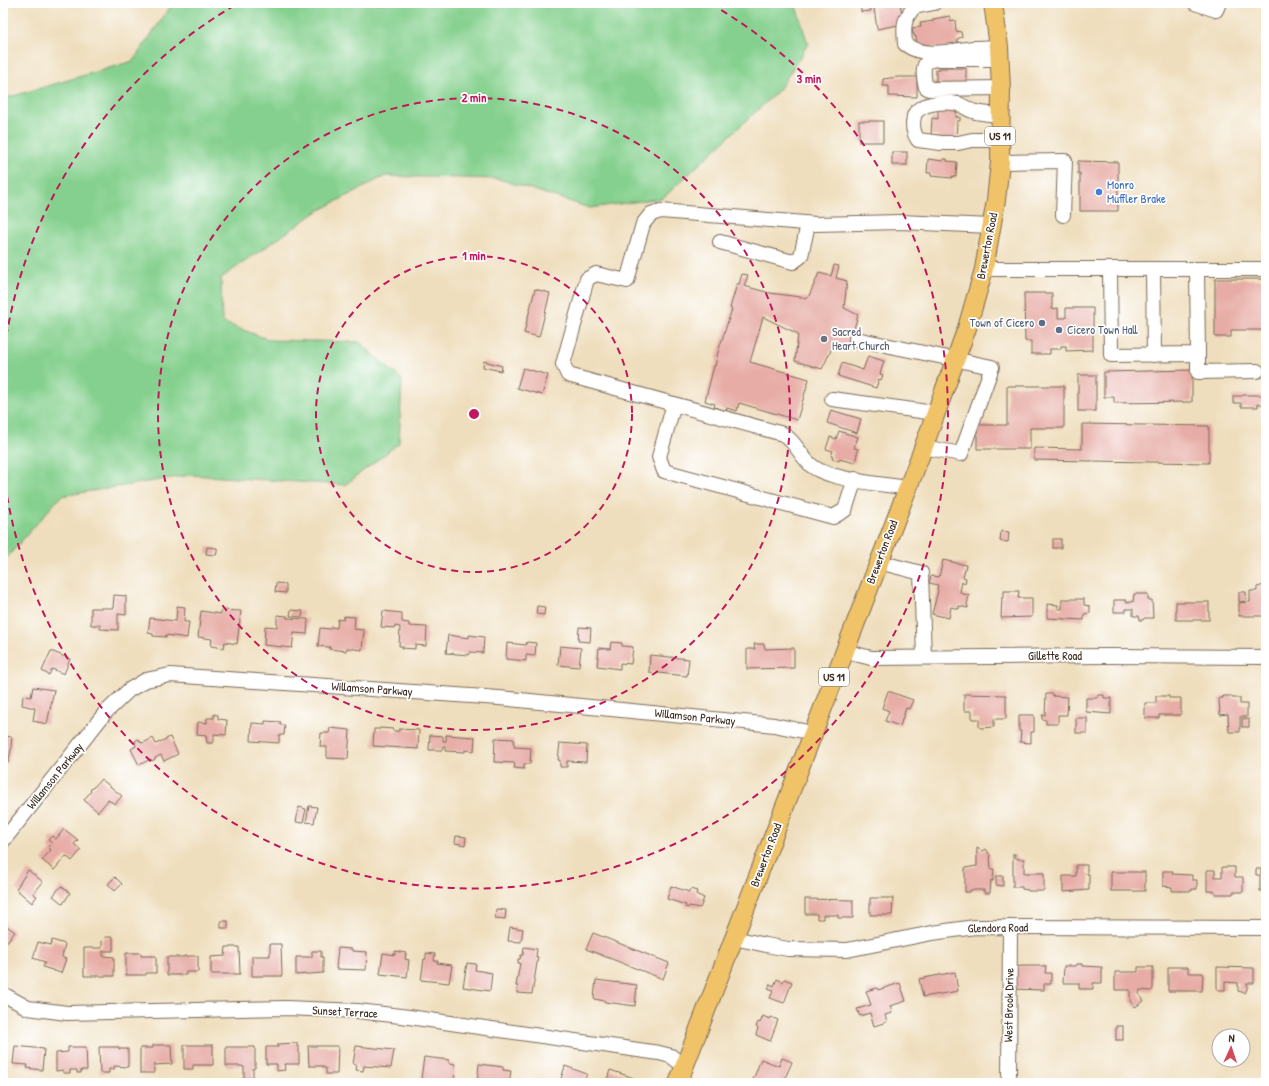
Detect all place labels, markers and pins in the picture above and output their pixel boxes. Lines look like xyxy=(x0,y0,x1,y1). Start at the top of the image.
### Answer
place label: Monro Muffler Brake xyxy=(1107,176,1166,207)
marker: Monro Muffler Brake xyxy=(1094,187,1104,197)
place label: Town of Cicero xyxy=(970,314,1034,331)
marker: Town of Cicero xyxy=(1037,318,1047,328)
place label: Cicero Town Hall xyxy=(1067,321,1138,338)
place label: Sacred Heart Church xyxy=(832,323,889,354)
marker: Cicero Town Hall xyxy=(1054,325,1064,335)
marker: Sacred Heart Church xyxy=(819,334,829,344)
centre of rings xyxy=(467,407,481,421)

